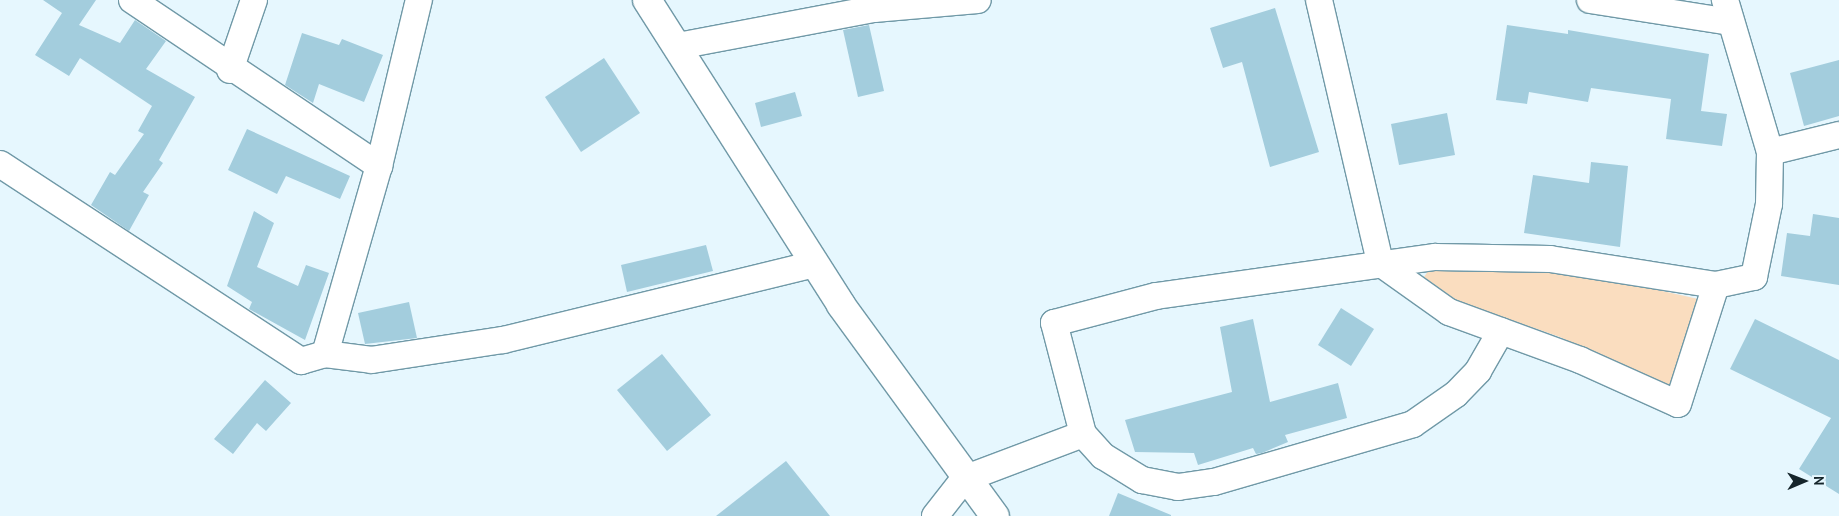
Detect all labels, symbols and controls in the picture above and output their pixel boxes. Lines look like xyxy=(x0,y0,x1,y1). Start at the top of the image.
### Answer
north arrow xyxy=(1779,456,1829,506)
text: N xyxy=(1810,476,1828,485)

